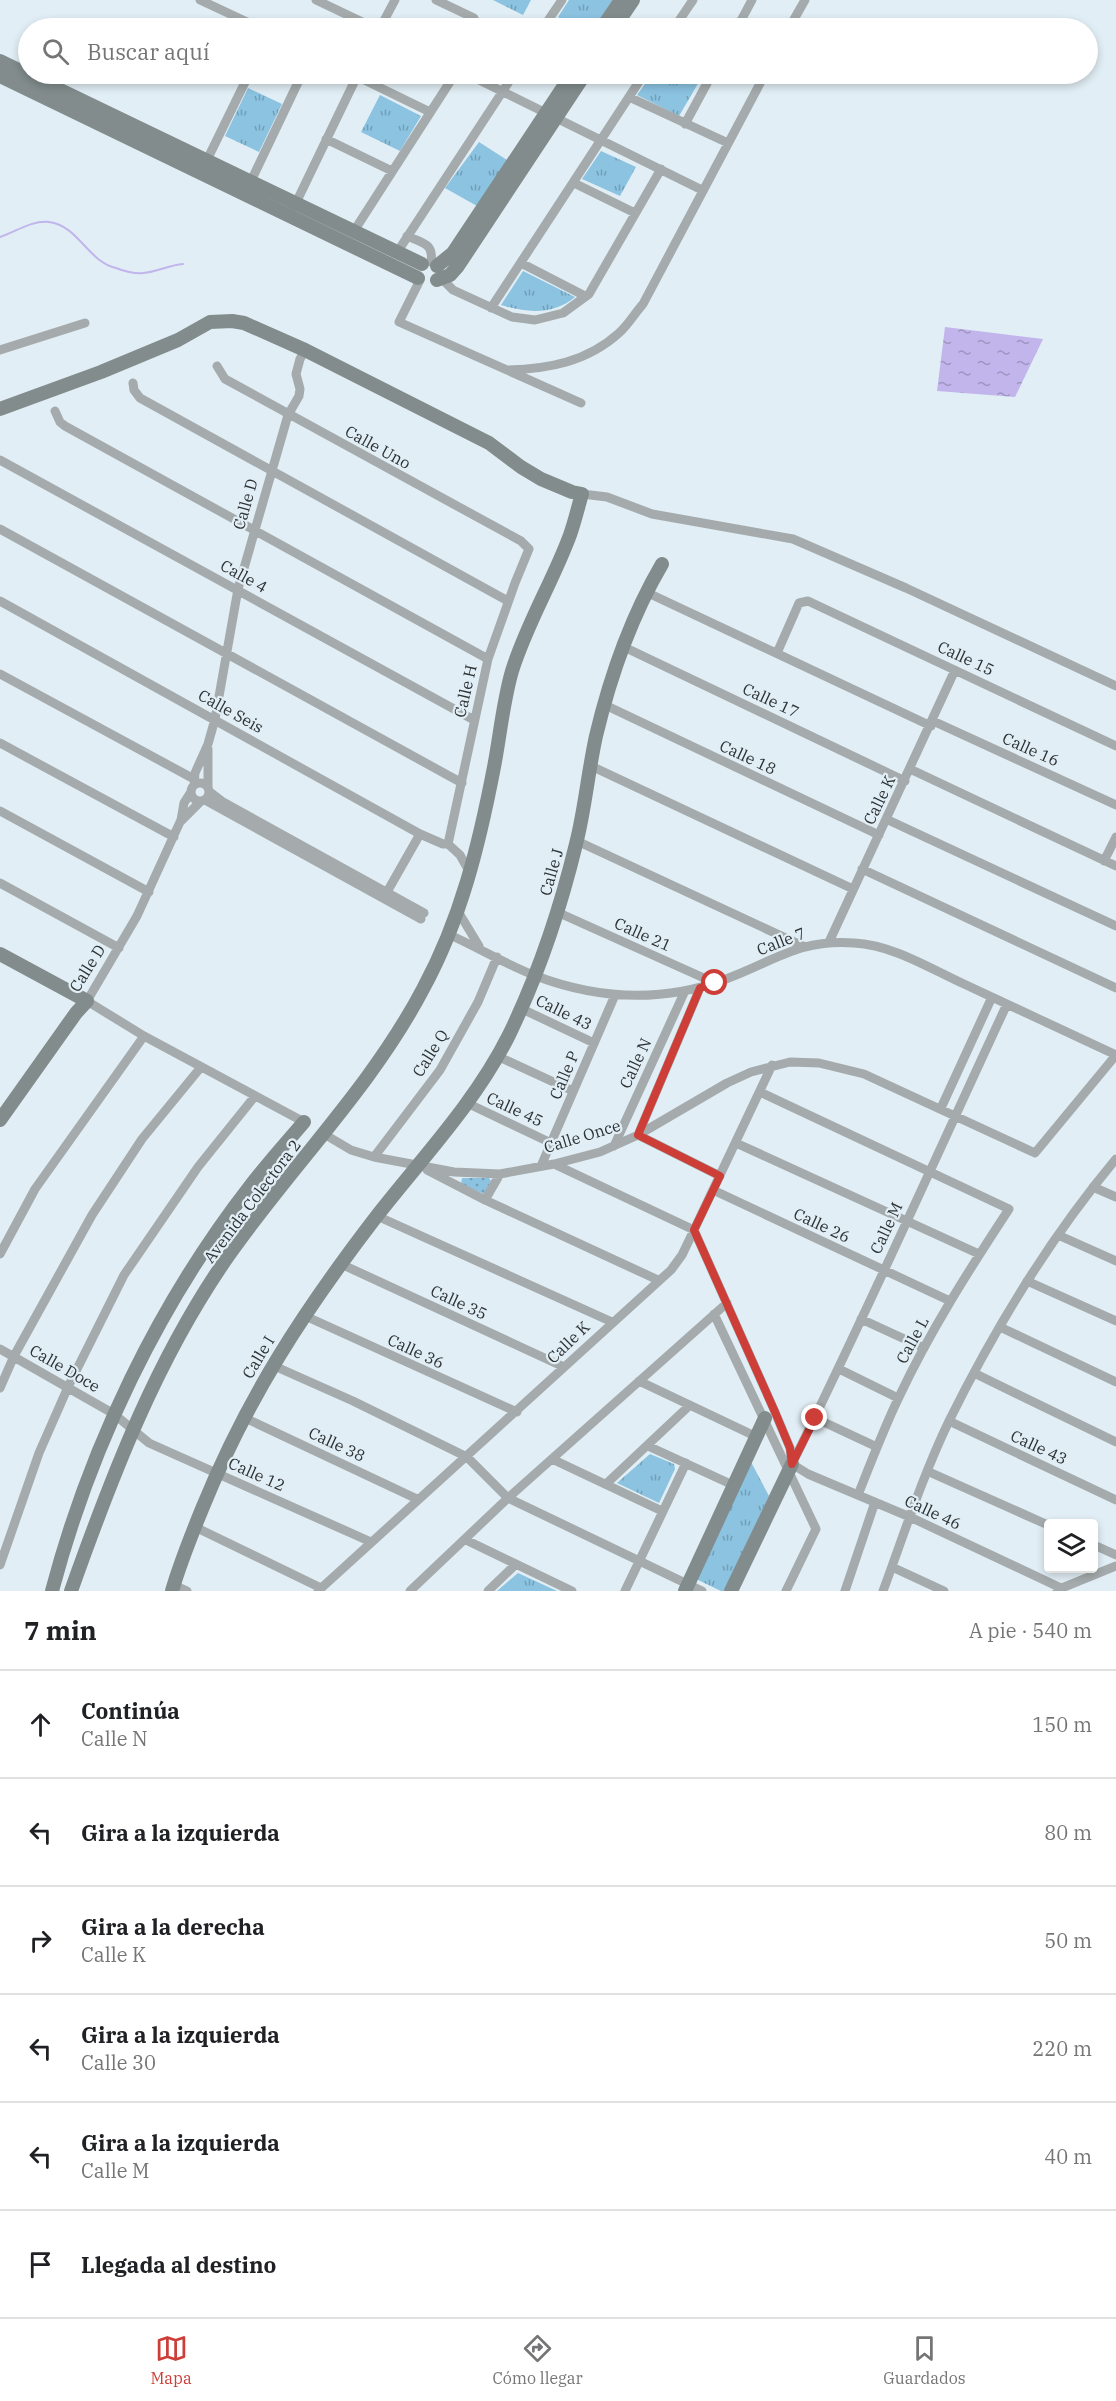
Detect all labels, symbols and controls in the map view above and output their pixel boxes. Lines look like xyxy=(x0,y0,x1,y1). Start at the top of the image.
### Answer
search box xyxy=(18,18,1098,84)
icon: search xyxy=(39,35,72,68)
text: Buscar aquí xyxy=(87,37,210,66)
street label: Calle Uno xyxy=(342,421,414,473)
street label: Calle D xyxy=(228,476,262,532)
street label: Calle 4 xyxy=(217,555,271,597)
street label: Calle 15 xyxy=(935,636,997,680)
street label: Calle H xyxy=(449,663,481,719)
street label: Calle 17 xyxy=(740,678,802,722)
street label: Calle Seis xyxy=(195,685,267,737)
street label: Calle 16 xyxy=(999,728,1063,770)
street label: Calle 18 xyxy=(717,735,779,779)
street label: Calle K xyxy=(859,772,899,828)
street label: Calle J xyxy=(535,846,567,898)
street label: Calle 21 xyxy=(611,913,675,955)
street label: Calle 7 xyxy=(754,923,808,959)
street label: Calle D xyxy=(65,941,109,995)
route start xyxy=(701,969,727,995)
street label: Calle 43 xyxy=(533,990,595,1034)
street label: Calle Q xyxy=(408,1026,452,1080)
street label: Calle N xyxy=(615,1035,655,1091)
street label: Calle P xyxy=(545,1048,583,1102)
street label: Calle 45 xyxy=(484,1087,546,1131)
street label: Calle Once xyxy=(541,1115,623,1157)
street label: Avenida Colectora 2 xyxy=(199,1135,305,1267)
street label: Calle M xyxy=(865,1199,907,1257)
street label: Calle 26 xyxy=(791,1203,853,1247)
street label: Calle 35 xyxy=(428,1280,490,1324)
street label: Calle L xyxy=(891,1313,933,1367)
street label: Calle K xyxy=(542,1317,594,1367)
street label: Calle 36 xyxy=(385,1329,447,1373)
street label: Calle I xyxy=(237,1332,279,1382)
street label: Calle Doce xyxy=(26,1340,104,1396)
route end xyxy=(801,1404,827,1430)
street label: Calle 38 xyxy=(306,1422,368,1466)
street label: Calle 43 xyxy=(1008,1425,1070,1469)
street label: Calle 12 xyxy=(225,1453,289,1495)
street label: Calle 46 xyxy=(902,1490,964,1534)
map controls xyxy=(1044,1519,1098,1573)
button: layers xyxy=(1044,1519,1098,1573)
text: 7 min xyxy=(24,1613,97,1647)
text: A pie · 540 m xyxy=(969,1617,1092,1644)
text: Continúa xyxy=(81,1696,180,1725)
icon: ahead xyxy=(24,1708,57,1741)
text: 150 m xyxy=(1032,1711,1092,1738)
text: Calle N xyxy=(81,1725,148,1752)
icon: left xyxy=(24,1816,57,1849)
text: Gira a la izquierda xyxy=(81,1818,280,1847)
text: 80 m xyxy=(1044,1819,1092,1846)
text: Gira a la derecha xyxy=(81,1912,265,1941)
icon: right xyxy=(24,1924,57,1957)
text: 50 m xyxy=(1044,1927,1092,1954)
text: Calle K xyxy=(81,1941,146,1968)
text: Gira a la izquierda xyxy=(81,2020,280,2049)
icon: left xyxy=(24,2032,57,2065)
text: 220 m xyxy=(1032,2035,1092,2062)
text: Calle 30 xyxy=(81,2049,156,2076)
text: Gira a la izquierda xyxy=(81,2128,280,2157)
icon: left xyxy=(24,2140,57,2173)
text: 40 m xyxy=(1044,2143,1092,2170)
text: Calle M xyxy=(81,2157,150,2184)
icon: arrive xyxy=(24,2248,57,2281)
text: Llegada al destino xyxy=(81,2250,276,2279)
tab: Mapa xyxy=(150,2332,192,2388)
tab: Cómo llegar xyxy=(493,2332,582,2388)
tab: Guardados xyxy=(883,2332,966,2388)

